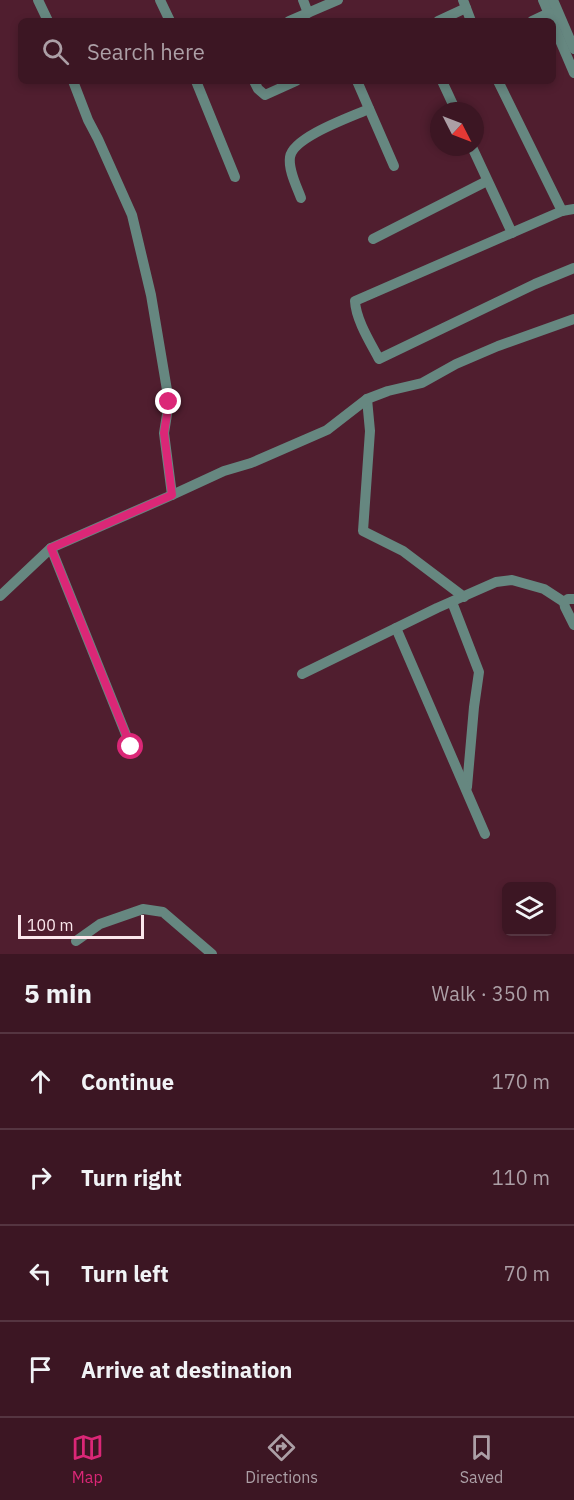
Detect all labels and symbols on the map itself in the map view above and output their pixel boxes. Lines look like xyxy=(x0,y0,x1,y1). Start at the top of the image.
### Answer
north arrow xyxy=(430,102,484,156)
route end xyxy=(155,388,181,414)
route start xyxy=(117,733,143,759)
scale bar xyxy=(18,912,144,940)

